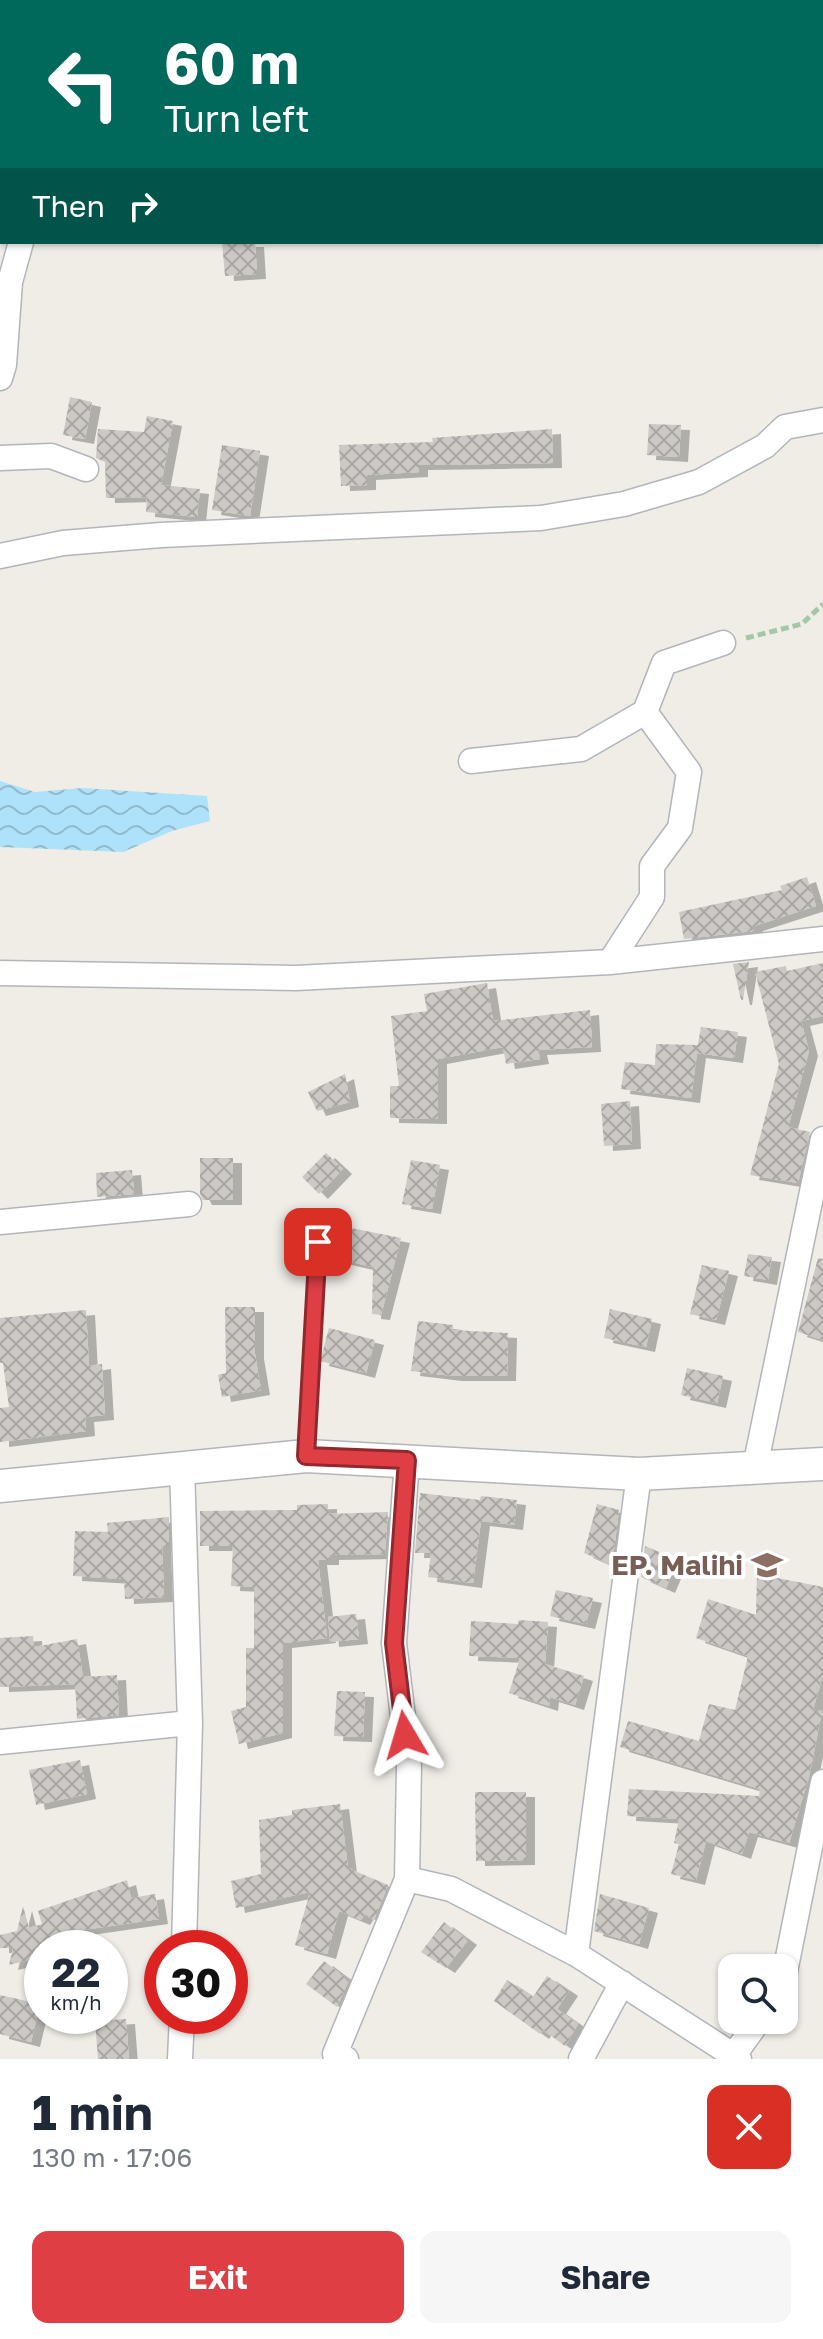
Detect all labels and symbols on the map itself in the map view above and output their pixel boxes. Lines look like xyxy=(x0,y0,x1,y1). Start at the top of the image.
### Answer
pin xyxy=(284,1208,352,1276)
place label: EP. Malihi xyxy=(611,1548,743,1581)
school or university icon: EP. Malihi xyxy=(750,1548,784,1582)
position arrow xyxy=(363,1693,447,1777)
speed limit sign: 30 xyxy=(144,1930,248,2034)

